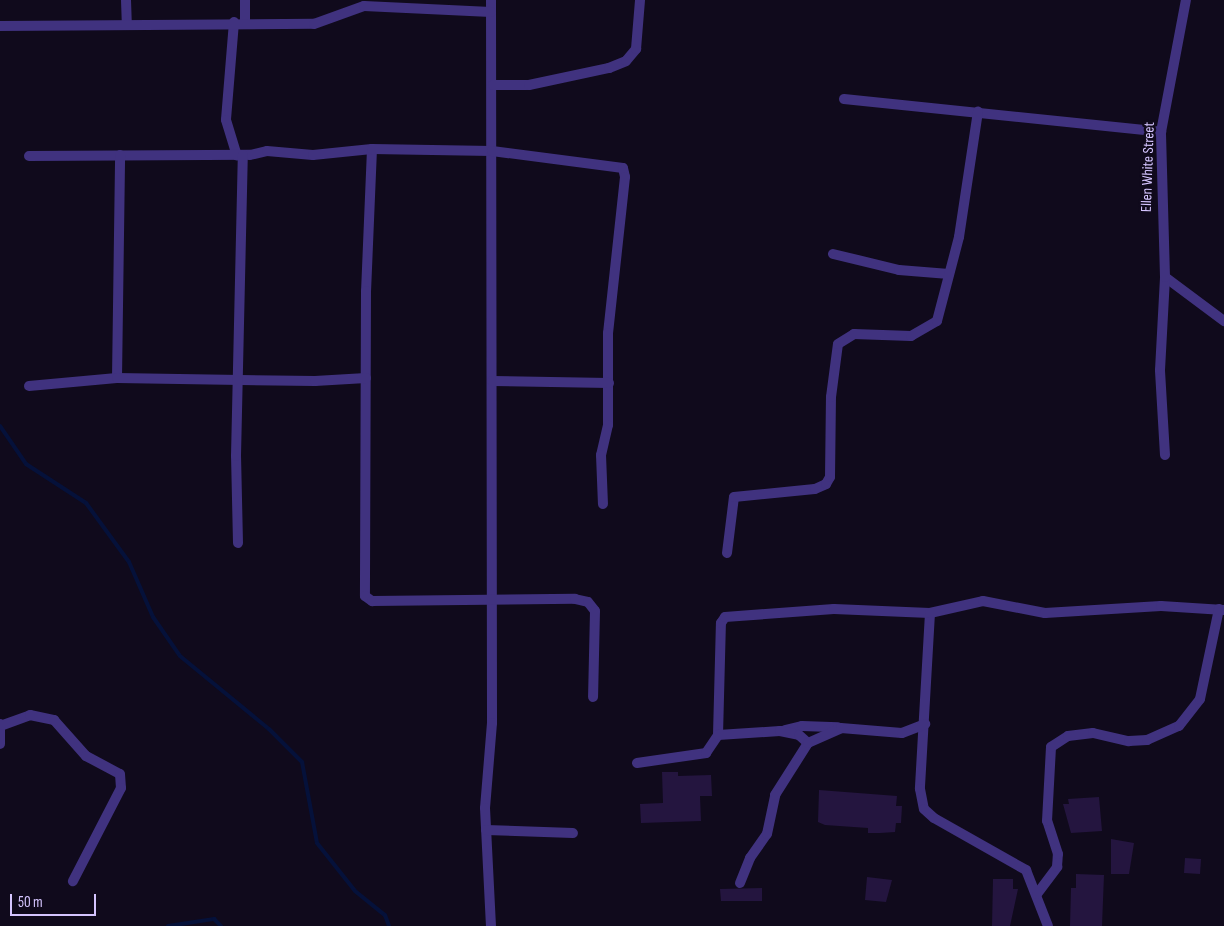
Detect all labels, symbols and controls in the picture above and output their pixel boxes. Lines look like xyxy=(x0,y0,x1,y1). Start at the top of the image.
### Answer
street label: Ellen White Street xyxy=(1137,122,1159,212)
scale bar xyxy=(12,884,99,916)
text: 50 m xyxy=(18,893,43,912)

